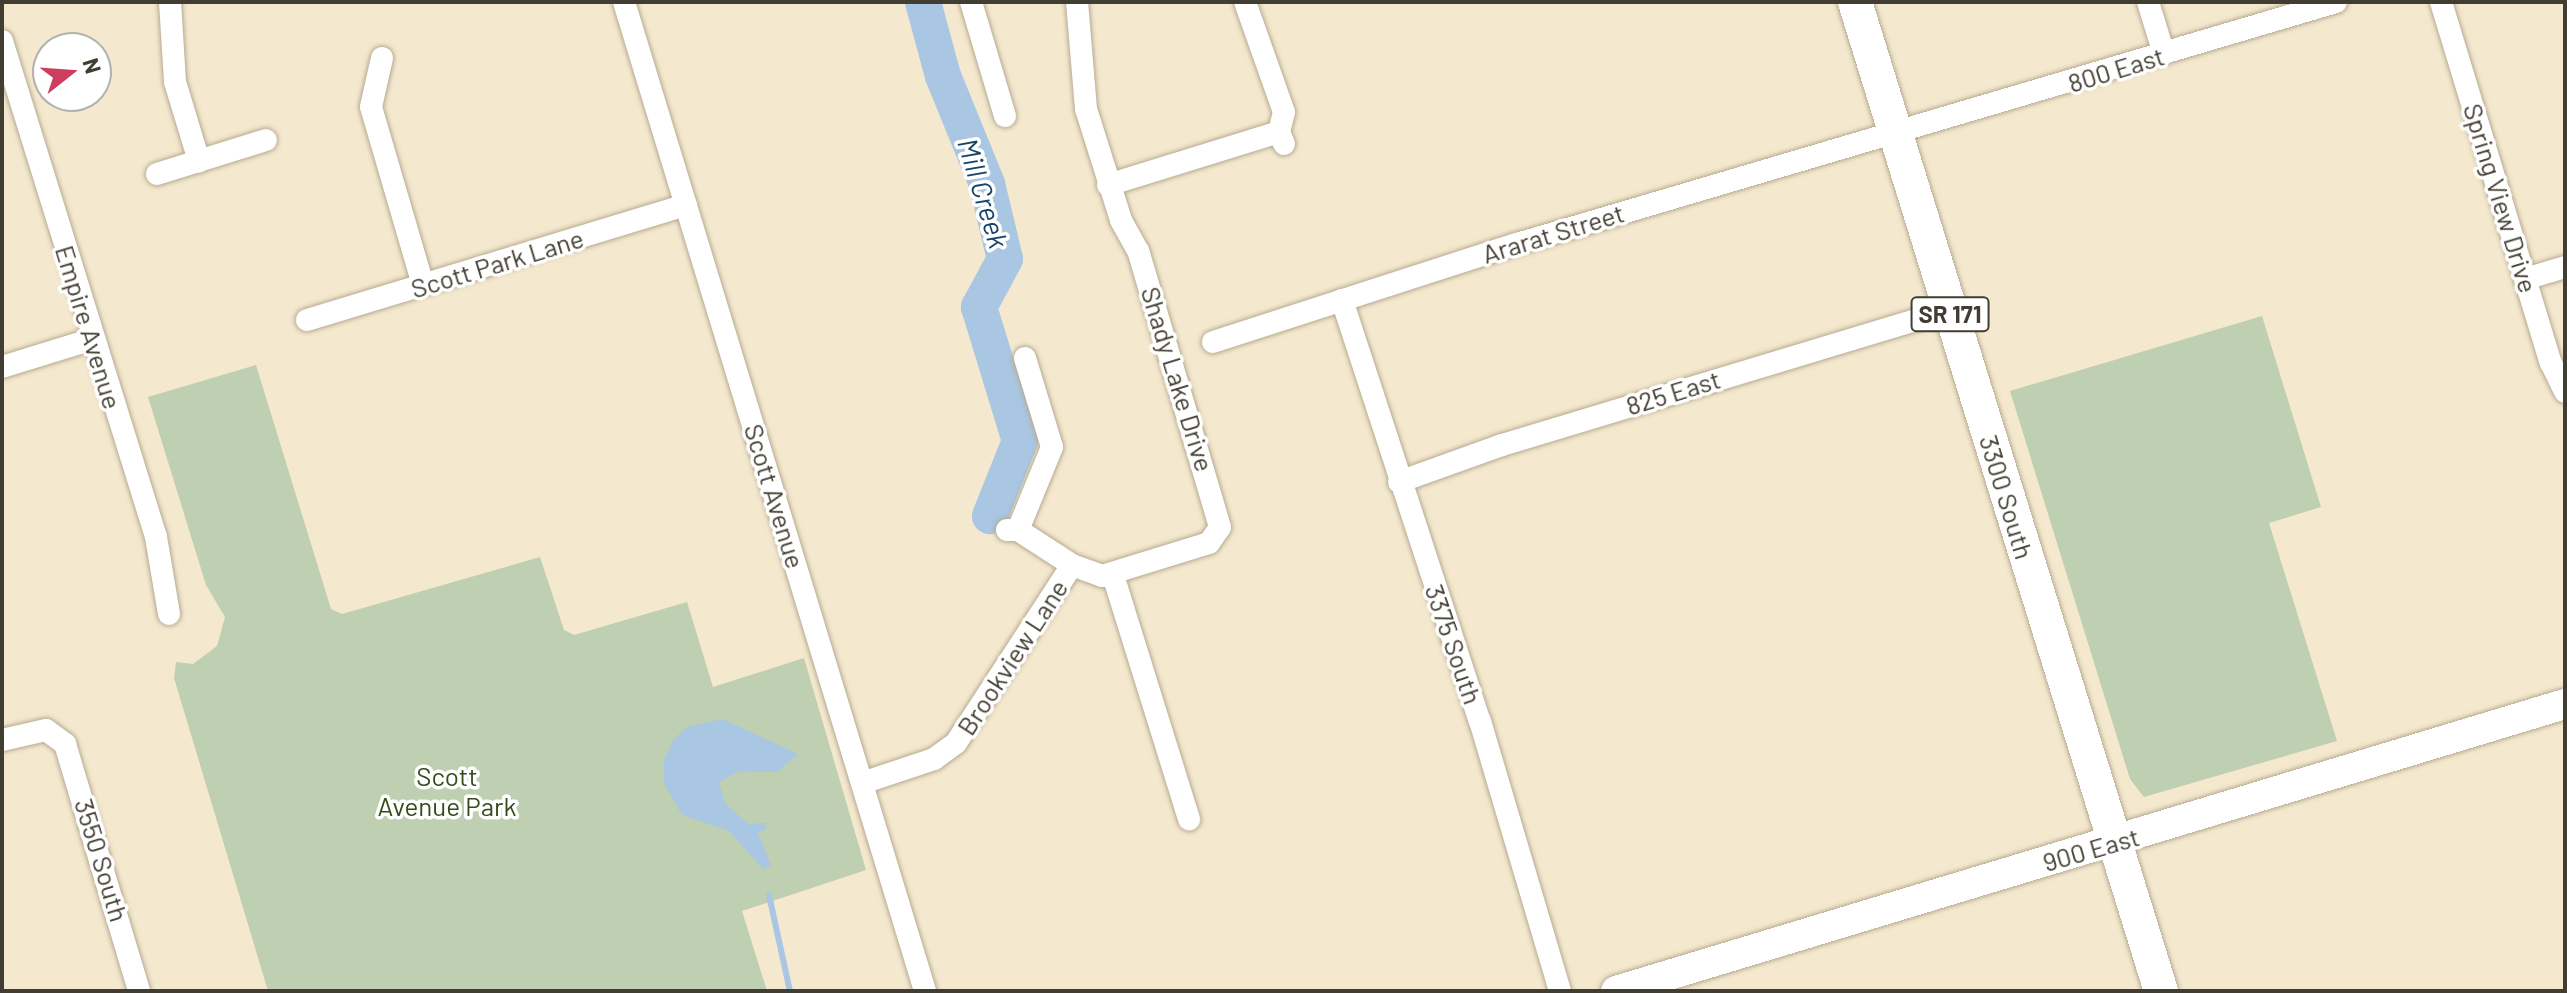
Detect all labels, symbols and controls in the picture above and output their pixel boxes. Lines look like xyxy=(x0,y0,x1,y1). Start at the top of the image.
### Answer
north arrow xyxy=(32,32,112,112)
street label: 800 East xyxy=(2064,40,2168,98)
text: N xyxy=(78,55,108,76)
street label: Spring View Drive xyxy=(2457,100,2545,296)
water label: Mill Creek xyxy=(951,134,1017,252)
street label: Ararat Street xyxy=(1478,197,1628,269)
street label: Scott Park Lane xyxy=(407,222,587,304)
street label: Empire Avenue xyxy=(49,242,129,412)
street label: Shady Lake Drive xyxy=(1135,283,1221,475)
road number: SR 171 xyxy=(1910,294,1990,334)
street label: 825 East xyxy=(1622,363,1724,421)
street label: Scott Avenue xyxy=(738,420,812,572)
street label: 3300 South xyxy=(1973,431,2041,563)
street label: Brookview Lane xyxy=(950,573,1074,741)
street label: 3375 South xyxy=(1419,580,1489,708)
park label: Scott Avenue Park xyxy=(378,760,516,822)
street label: 3550 South xyxy=(69,795,135,925)
street label: 900 East xyxy=(2039,820,2143,878)

